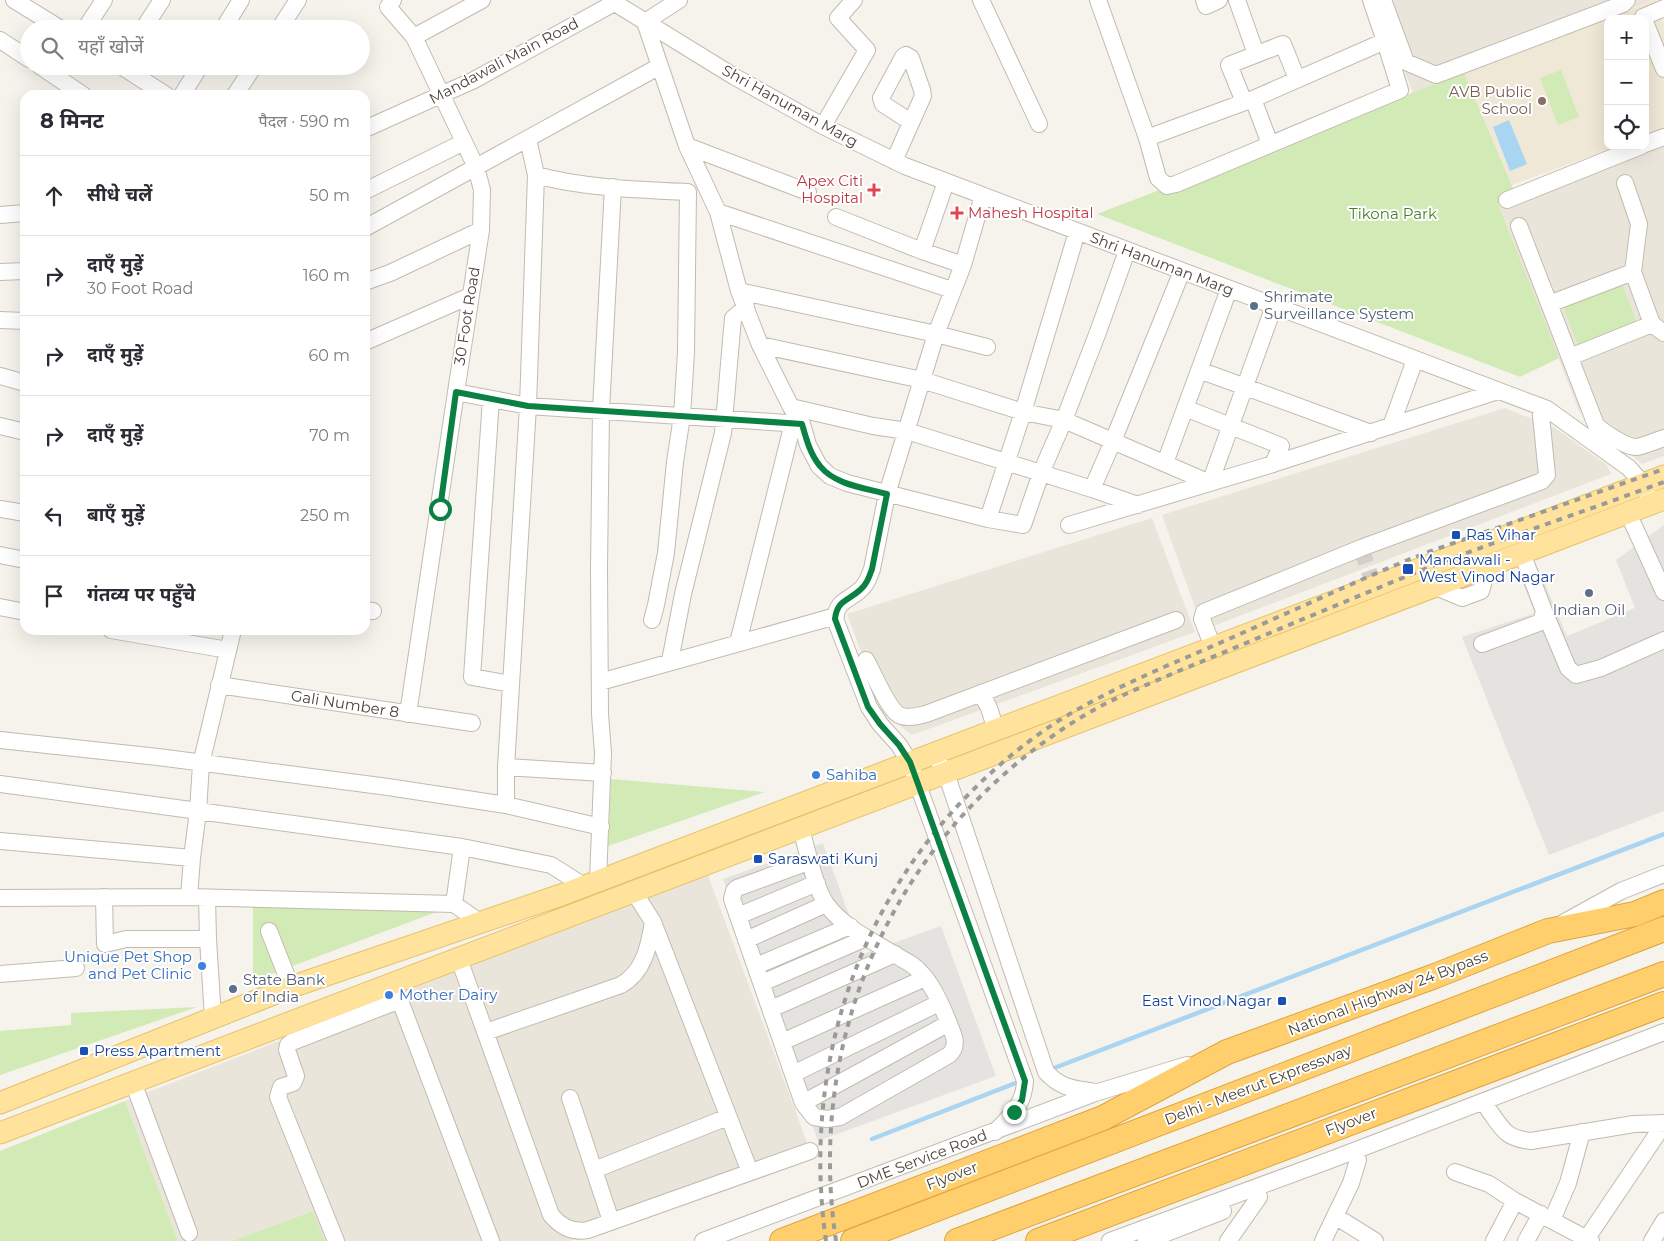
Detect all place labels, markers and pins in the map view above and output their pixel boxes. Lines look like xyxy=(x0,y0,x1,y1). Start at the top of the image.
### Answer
place label: AVB Public School xyxy=(1449,82,1532,118)
marker: AVB Public School xyxy=(1536,95,1548,107)
place label: Apex Citi Hospital xyxy=(797,171,863,207)
marker: Apex Citi Hospital xyxy=(867,183,881,197)
place label: Mahesh Hospital xyxy=(968,203,1093,222)
marker: Mahesh Hospital xyxy=(950,206,964,220)
place label: Shrimate Surveillance System xyxy=(1264,287,1414,323)
marker: Shrimate Surveillance System xyxy=(1248,300,1260,312)
place label: Ras Vihar xyxy=(1466,525,1536,544)
marker: Ras Vihar xyxy=(1450,529,1462,541)
place label: Mandawali - West Vinod Nagar xyxy=(1419,550,1555,586)
marker: Mandawali - West Vinod Nagar xyxy=(1401,562,1415,576)
marker: Indian Oil xyxy=(1583,587,1595,599)
place label: Indian Oil xyxy=(1553,600,1625,619)
place label: Sahiba xyxy=(826,765,877,784)
marker: Sahiba xyxy=(810,769,822,781)
place label: Saraswati Kunj xyxy=(768,849,878,868)
marker: Saraswati Kunj xyxy=(752,853,764,865)
place label: Unique Pet Shop and Pet Clinic xyxy=(64,947,192,983)
marker: Unique Pet Shop and Pet Clinic xyxy=(196,960,208,972)
place label: State Bank of India xyxy=(243,970,325,1006)
marker: State Bank of India xyxy=(227,983,239,995)
place label: Mother Dairy xyxy=(399,985,498,1004)
marker: Mother Dairy xyxy=(383,989,395,1001)
place label: East Vinod Nagar xyxy=(1142,991,1272,1010)
marker: East Vinod Nagar xyxy=(1276,995,1288,1007)
place label: Press Apartment xyxy=(94,1041,221,1060)
marker: Press Apartment xyxy=(78,1045,90,1057)

